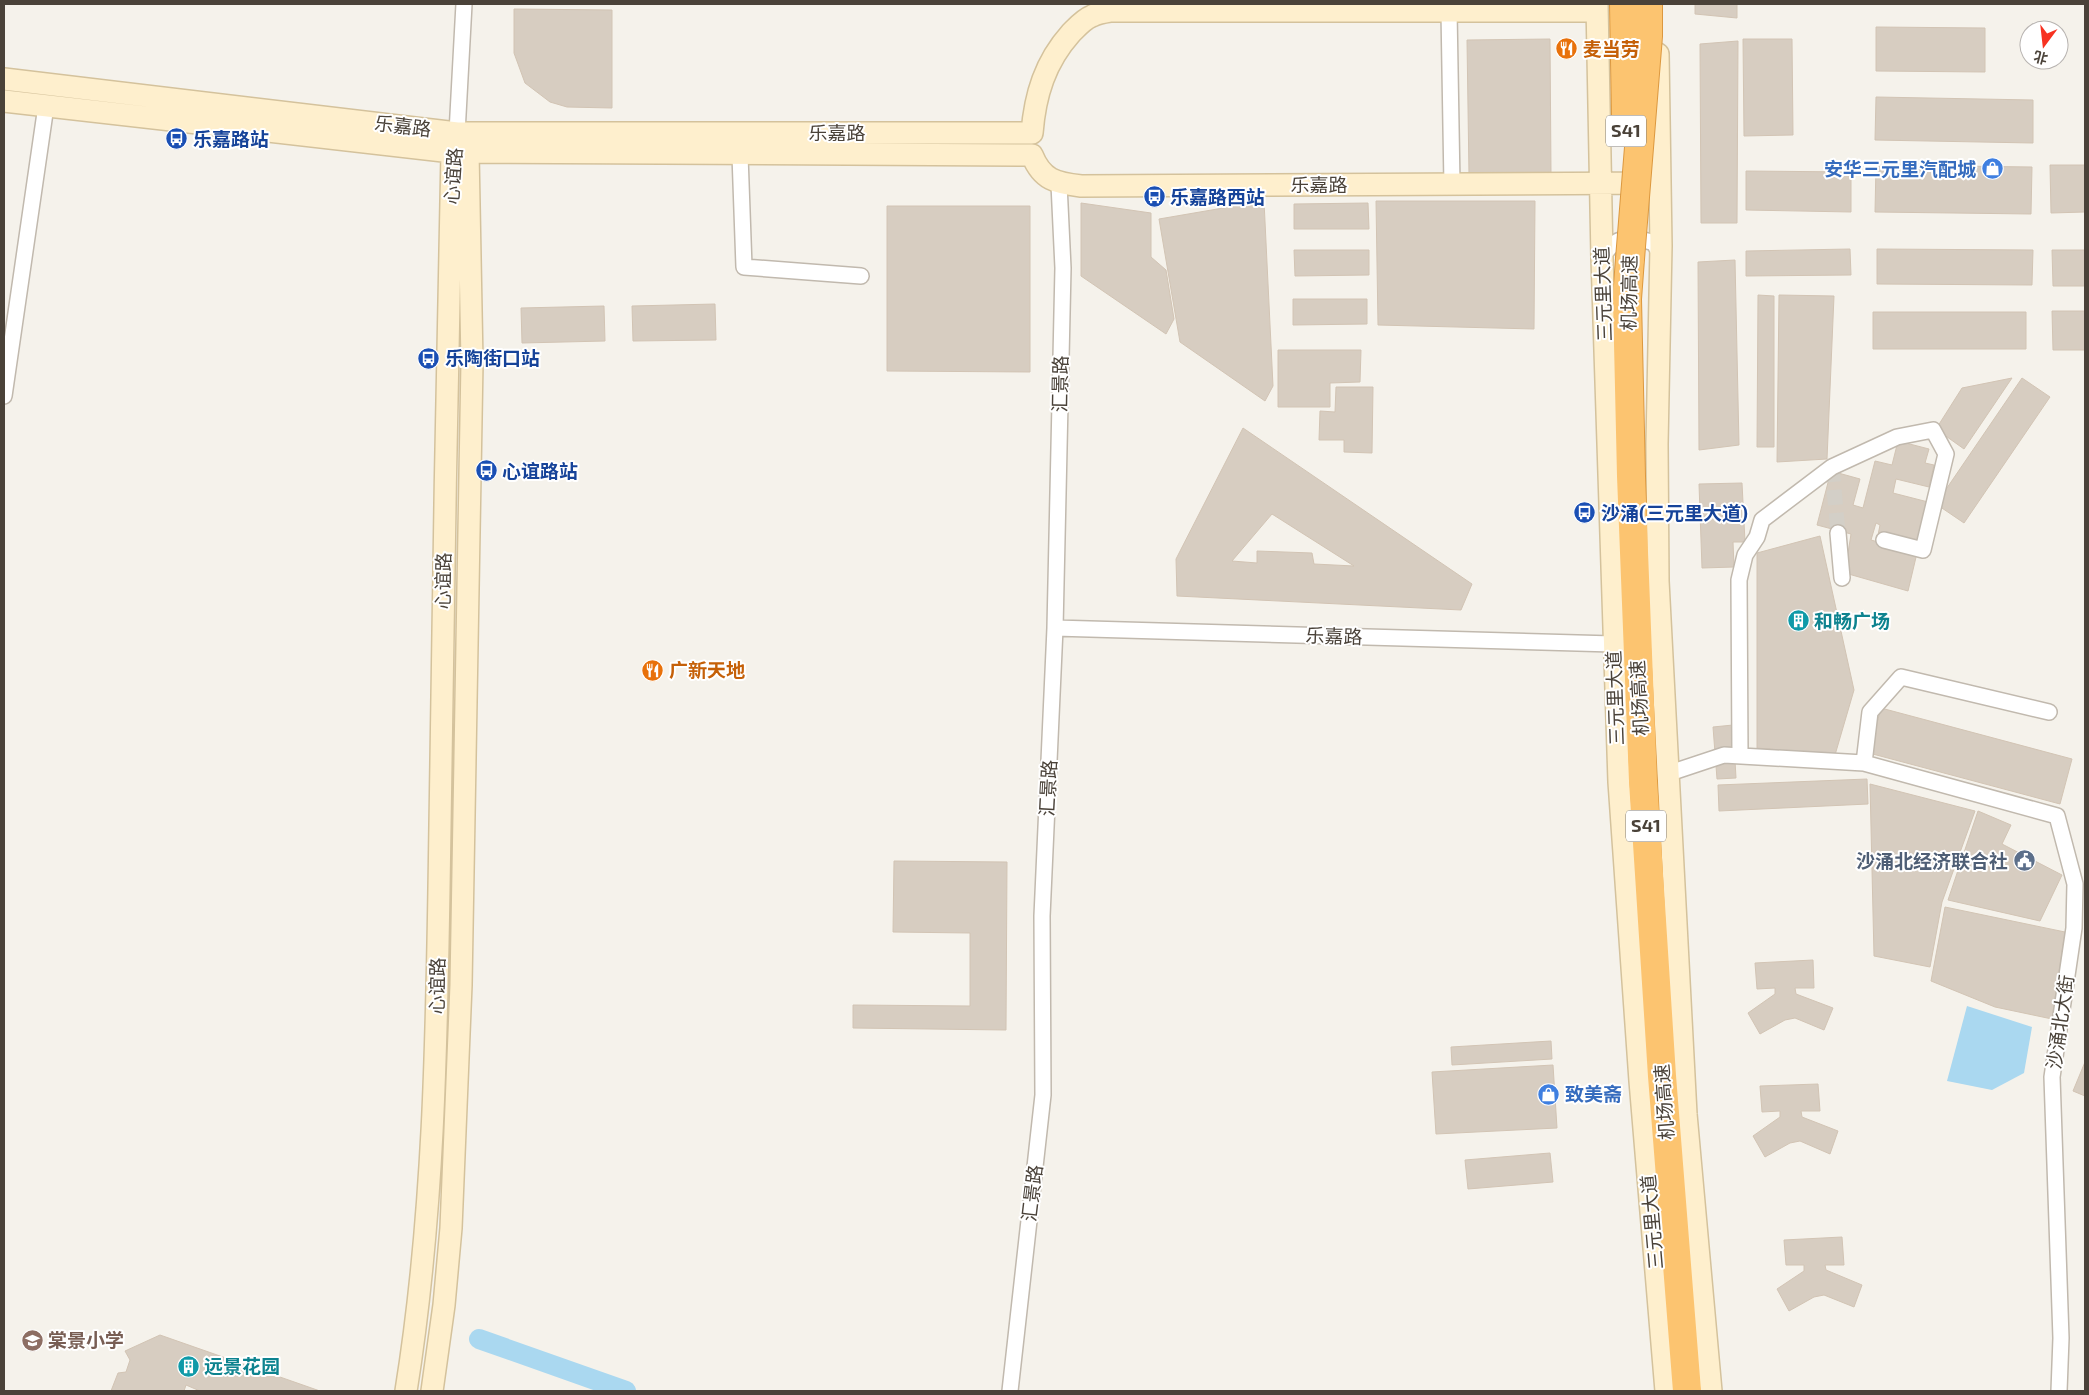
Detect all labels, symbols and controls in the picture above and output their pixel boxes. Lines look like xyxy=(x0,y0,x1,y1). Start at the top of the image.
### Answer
north arrow xyxy=(2019,20,2069,70)
restaurant icon: 麦当劳 xyxy=(1555,37,1579,61)
place label: 麦当劳 xyxy=(1583,37,1640,60)
text: 北 xyxy=(2032,48,2049,68)
street label: 乐嘉路 xyxy=(373,111,433,140)
road number: S41 xyxy=(1606,115,1646,146)
street label: 乐嘉路 xyxy=(808,121,866,144)
bus stop icon: 乐嘉路站 xyxy=(165,127,189,151)
place label: 乐嘉路站 xyxy=(193,127,269,150)
street label: 心谊路 xyxy=(439,147,466,205)
place label: 安华三元里汽配城 xyxy=(1824,157,1976,180)
shop icon: 安华三元里汽配城 xyxy=(1980,157,2004,181)
street label: 乐嘉路 xyxy=(1290,173,1348,196)
bus stop icon: 乐嘉路西站 xyxy=(1142,185,1166,209)
place label: 乐嘉路西站 xyxy=(1170,185,1265,208)
street label: 三元里大道 xyxy=(1589,246,1616,342)
street label: 机场高速 xyxy=(1616,255,1641,331)
bus stop icon: 乐陶街口站 xyxy=(417,346,441,370)
place label: 乐陶街口站 xyxy=(445,346,540,369)
street label: 汇景路 xyxy=(1048,355,1071,413)
bus stop icon: 心谊路站 xyxy=(474,459,498,483)
place label: 心谊路站 xyxy=(502,459,578,482)
bus stop icon: 沙涌(三元里大道) xyxy=(1573,501,1597,525)
place label: 沙涌(三元里大道) xyxy=(1601,501,1748,524)
street label: 心谊路 xyxy=(431,552,454,610)
building icon: 和畅广场 xyxy=(1786,609,1810,633)
place label: 和畅广场 xyxy=(1814,609,1890,632)
street label: 乐嘉路 xyxy=(1305,623,1363,648)
street label: 三元里大道 xyxy=(1601,650,1628,746)
restaurant icon: 广新天地 xyxy=(641,658,665,682)
place label: 广新天地 xyxy=(669,658,745,681)
street label: 机场高速 xyxy=(1625,659,1652,737)
street label: 汇景路 xyxy=(1035,759,1060,817)
road number: S41 xyxy=(1626,810,1666,841)
place label: 沙涌北经济联合社 xyxy=(1856,849,2008,872)
public building icon: 沙涌北经济联合社 xyxy=(2012,849,2036,873)
street label: 心谊路 xyxy=(425,957,448,1015)
street label: 沙涌北大街 xyxy=(2042,973,2078,1071)
street label: 机场高速 xyxy=(1649,1063,1678,1141)
shop icon: 致美斋 xyxy=(1537,1082,1561,1106)
place label: 致美斋 xyxy=(1565,1082,1622,1105)
street label: 汇景路 xyxy=(1017,1163,1046,1223)
street label: 三元里大道 xyxy=(1636,1174,1667,1270)
school or university icon: 棠景小学 xyxy=(20,1328,44,1352)
place label: 棠景小学 xyxy=(48,1328,124,1351)
building icon: 远景花园 xyxy=(176,1354,200,1378)
place label: 远景花园 xyxy=(204,1354,280,1377)

